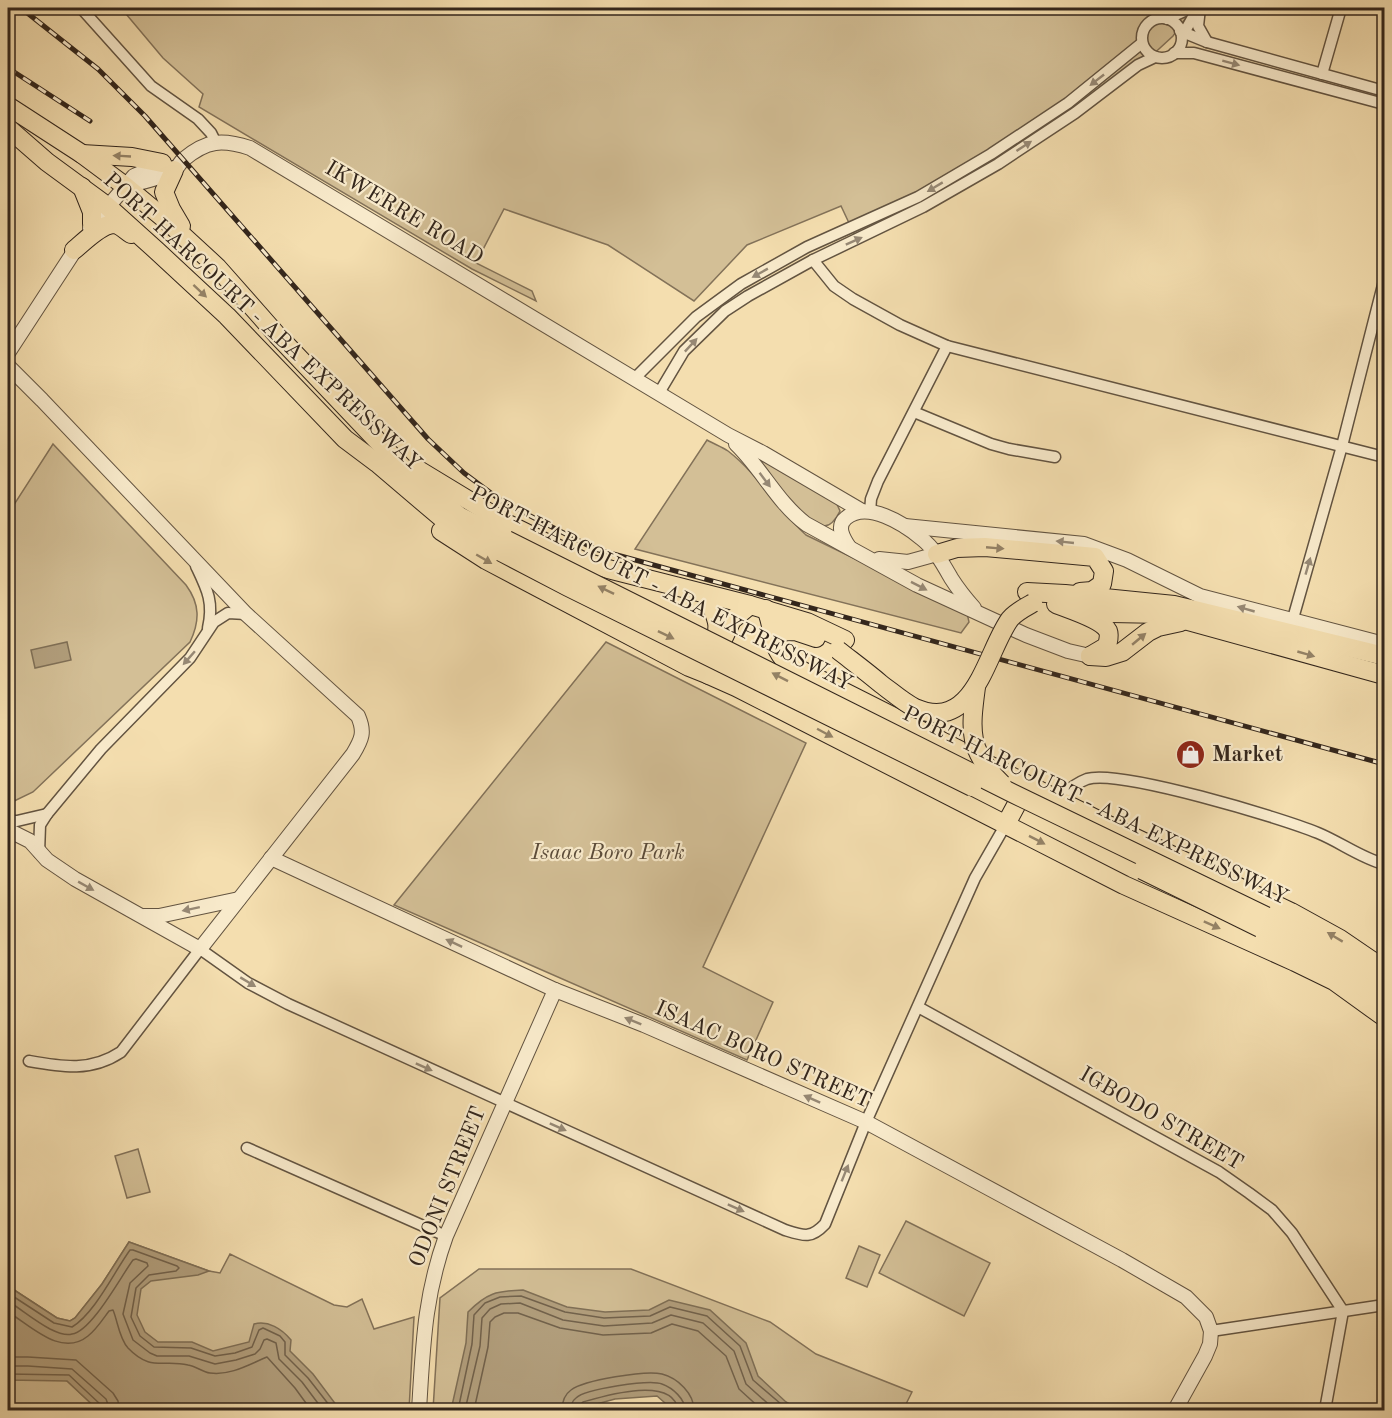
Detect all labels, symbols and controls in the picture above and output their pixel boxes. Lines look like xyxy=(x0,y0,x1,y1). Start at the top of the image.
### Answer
one-way arrow xyxy=(1223,59,1241,68)
one-way arrow xyxy=(1089,73,1105,86)
one-way arrow xyxy=(1016,141,1033,152)
one-way arrow xyxy=(113,152,132,161)
street label: IKWERRE ROAD xyxy=(321,157,487,269)
street label: PORT HARCOURT - ABA EXPRESSWAY xyxy=(99,169,425,475)
one-way arrow xyxy=(927,182,943,193)
one-way arrow xyxy=(845,236,863,245)
one-way arrow xyxy=(752,268,768,279)
one-way arrow xyxy=(192,284,207,297)
one-way arrow xyxy=(684,337,698,352)
one-way arrow xyxy=(759,472,772,488)
street label: PORT HARCOURT - ABA EXPRESSWAY xyxy=(466,483,856,695)
one-way arrow xyxy=(1055,537,1074,546)
one-way arrow xyxy=(985,543,1004,553)
one-way arrow xyxy=(476,553,492,564)
one-way arrow xyxy=(1304,556,1313,574)
one-way arrow xyxy=(910,581,927,591)
one-way arrow xyxy=(597,585,614,594)
one-way arrow xyxy=(1237,604,1255,613)
one-way arrow xyxy=(657,631,674,640)
one-way arrow xyxy=(1131,633,1146,646)
one-way arrow xyxy=(1297,650,1315,659)
one-way arrow xyxy=(182,651,195,666)
one-way arrow xyxy=(772,672,789,682)
street label: PORT HARCOURT - ABA EXPRESSWAY xyxy=(899,703,1291,909)
one-way arrow xyxy=(816,728,834,738)
shop icon: Market xyxy=(1175,739,1207,771)
place label: Market xyxy=(1212,744,1283,766)
one-way arrow xyxy=(1028,835,1045,845)
park label: Isaac Boro Park xyxy=(530,842,685,864)
one-way arrow xyxy=(78,881,95,891)
one-way arrow xyxy=(181,905,200,914)
one-way arrow xyxy=(1204,920,1222,930)
one-way arrow xyxy=(1326,932,1343,942)
one-way arrow xyxy=(446,939,463,948)
one-way arrow xyxy=(240,977,256,988)
street label: ISAAC BORO STREET xyxy=(651,997,875,1113)
one-way arrow xyxy=(624,1016,642,1026)
one-way arrow xyxy=(415,1062,432,1071)
street label: IGBODO STREET xyxy=(1075,1063,1247,1175)
one-way arrow xyxy=(804,1094,821,1103)
street label: ODONI STREET xyxy=(406,1104,490,1270)
one-way arrow xyxy=(549,1123,567,1133)
one-way arrow xyxy=(841,1164,850,1182)
one-way arrow xyxy=(727,1203,745,1213)

